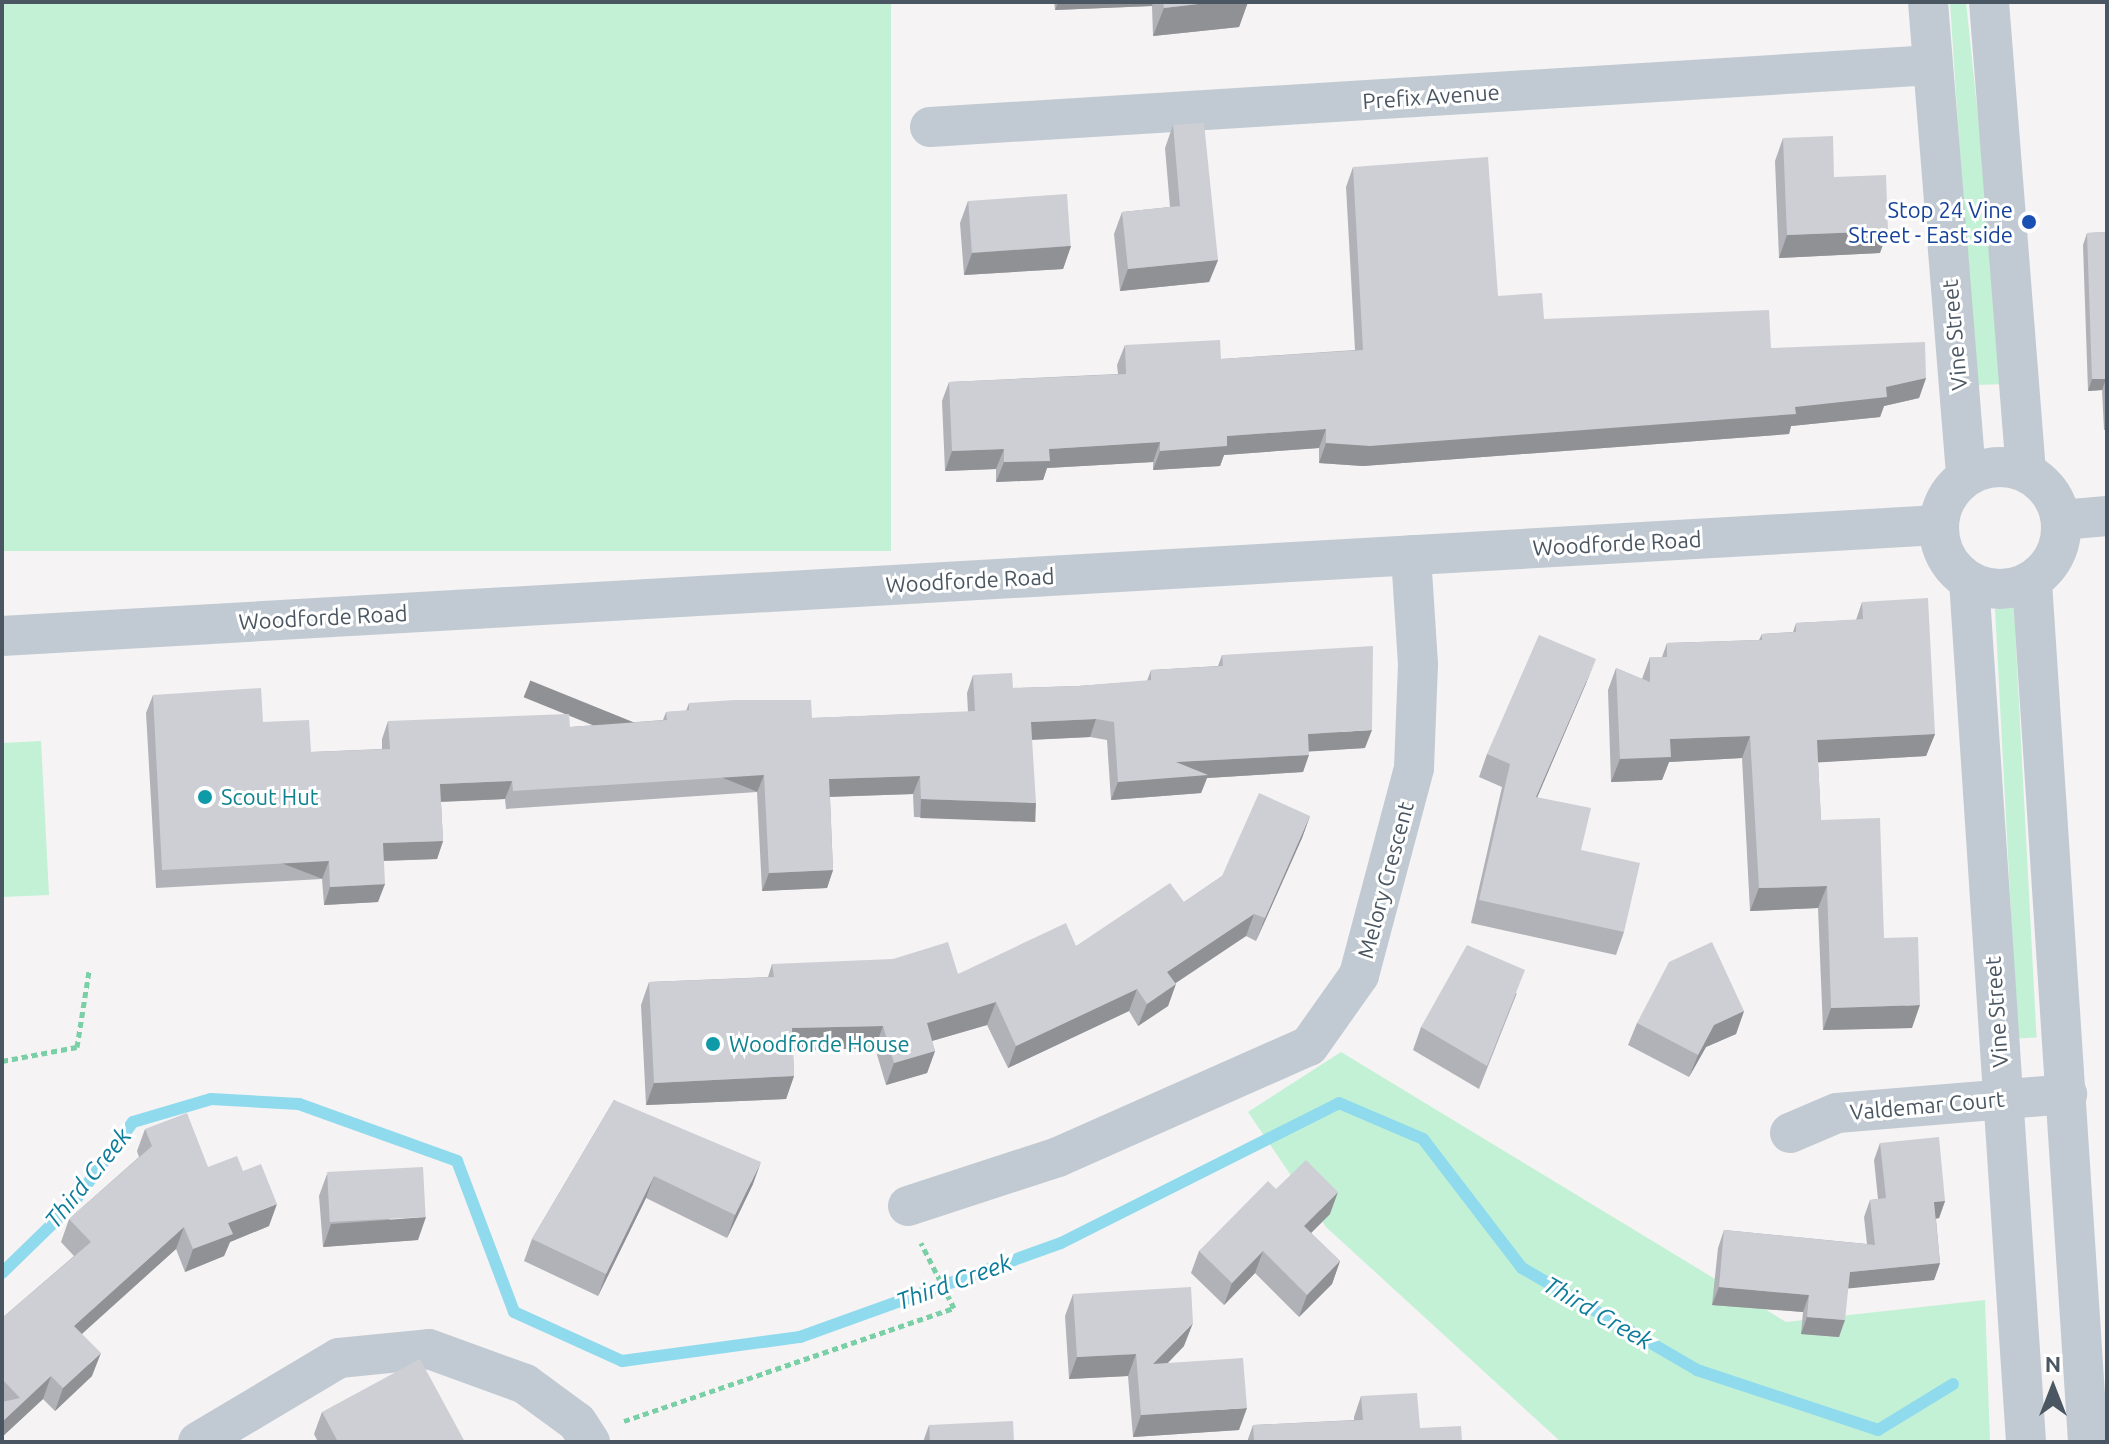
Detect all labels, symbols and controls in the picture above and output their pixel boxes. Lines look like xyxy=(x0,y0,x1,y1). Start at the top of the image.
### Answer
street label: Prefix Avenue xyxy=(1361,78,1501,114)
place label: Stop 24 Vine Street - East side xyxy=(1848,196,2013,248)
marker: Stop 24 Vine Street - East side xyxy=(2020,213,2038,231)
street label: Vine Street xyxy=(1936,278,1972,392)
street label: Woodforde Road xyxy=(1532,525,1702,561)
street label: Woodforde Road xyxy=(885,562,1055,598)
street label: Woodforde Road xyxy=(238,599,408,635)
place label: Scout Hut xyxy=(221,784,318,810)
marker: Scout Hut xyxy=(196,788,214,806)
street label: Melory Crescent xyxy=(1351,799,1419,961)
street label: Vine Street xyxy=(1979,956,2013,1068)
place label: Woodforde House xyxy=(729,1031,910,1057)
marker: Woodforde House xyxy=(704,1035,722,1053)
street label: Valdemar Court xyxy=(1849,1085,2005,1125)
water label: Third Creek xyxy=(39,1122,137,1234)
water label: Third Creek xyxy=(892,1248,1016,1316)
water label: Third Creek xyxy=(1538,1270,1658,1356)
north arrow xyxy=(2013,1348,2093,1428)
text: N xyxy=(2045,1351,2061,1376)

